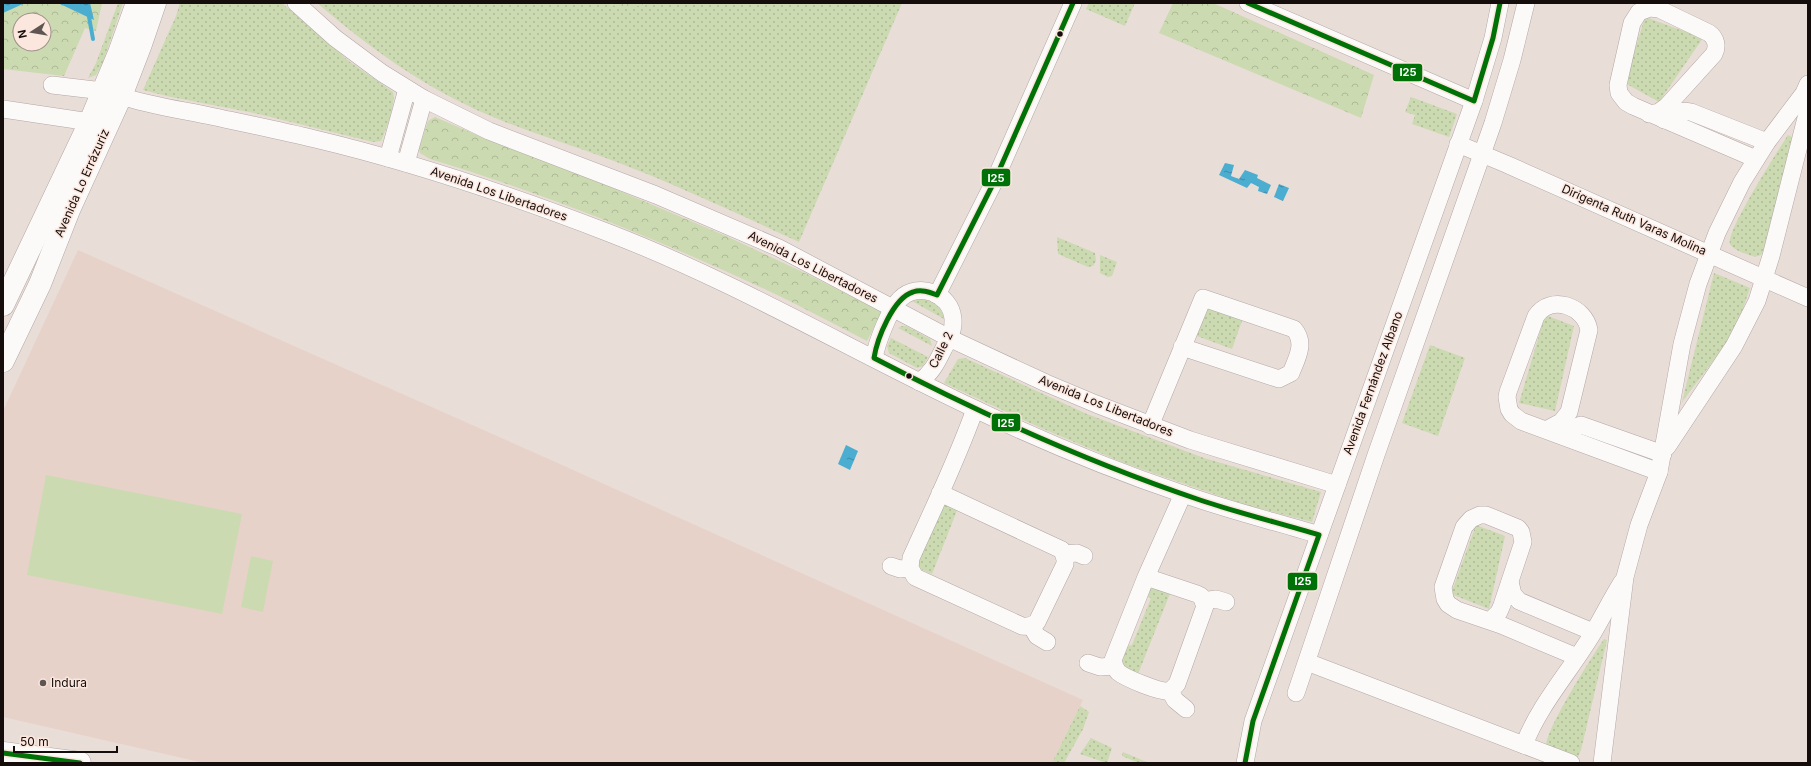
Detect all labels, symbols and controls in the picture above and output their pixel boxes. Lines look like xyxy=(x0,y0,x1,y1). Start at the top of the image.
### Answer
north arrow xyxy=(12,12,52,52)
text: N xyxy=(14,29,30,40)
unlabelled marker xyxy=(1055,29,1065,39)
line badge: I25 xyxy=(1392,63,1423,82)
text: I25 xyxy=(1399,65,1417,79)
street label: Avenida Lo Errázuriz xyxy=(51,126,112,239)
street label: Avenida Los Libertadores xyxy=(429,163,570,224)
line badge: I25 xyxy=(981,168,1011,187)
text: I25 xyxy=(987,171,1005,185)
street label: Dirigenta Ruth Varas Molina xyxy=(1559,181,1709,258)
street label: Avenida Los Libertadores xyxy=(746,227,881,306)
street label: Avenida Fernández Albano xyxy=(1340,309,1405,457)
street label: Calle 2 xyxy=(925,329,956,371)
unlabelled marker xyxy=(904,371,914,381)
street label: Avenida Los Libertadores xyxy=(1037,372,1176,439)
line badge: I25 xyxy=(991,413,1021,432)
text: I25 xyxy=(997,416,1015,430)
line badge: I25 xyxy=(1287,572,1318,591)
text: I25 xyxy=(1294,574,1312,588)
place label: Indura xyxy=(51,675,87,690)
marker: Indura xyxy=(38,678,48,688)
scale bar xyxy=(14,728,117,754)
text: 50 m xyxy=(20,734,49,749)

